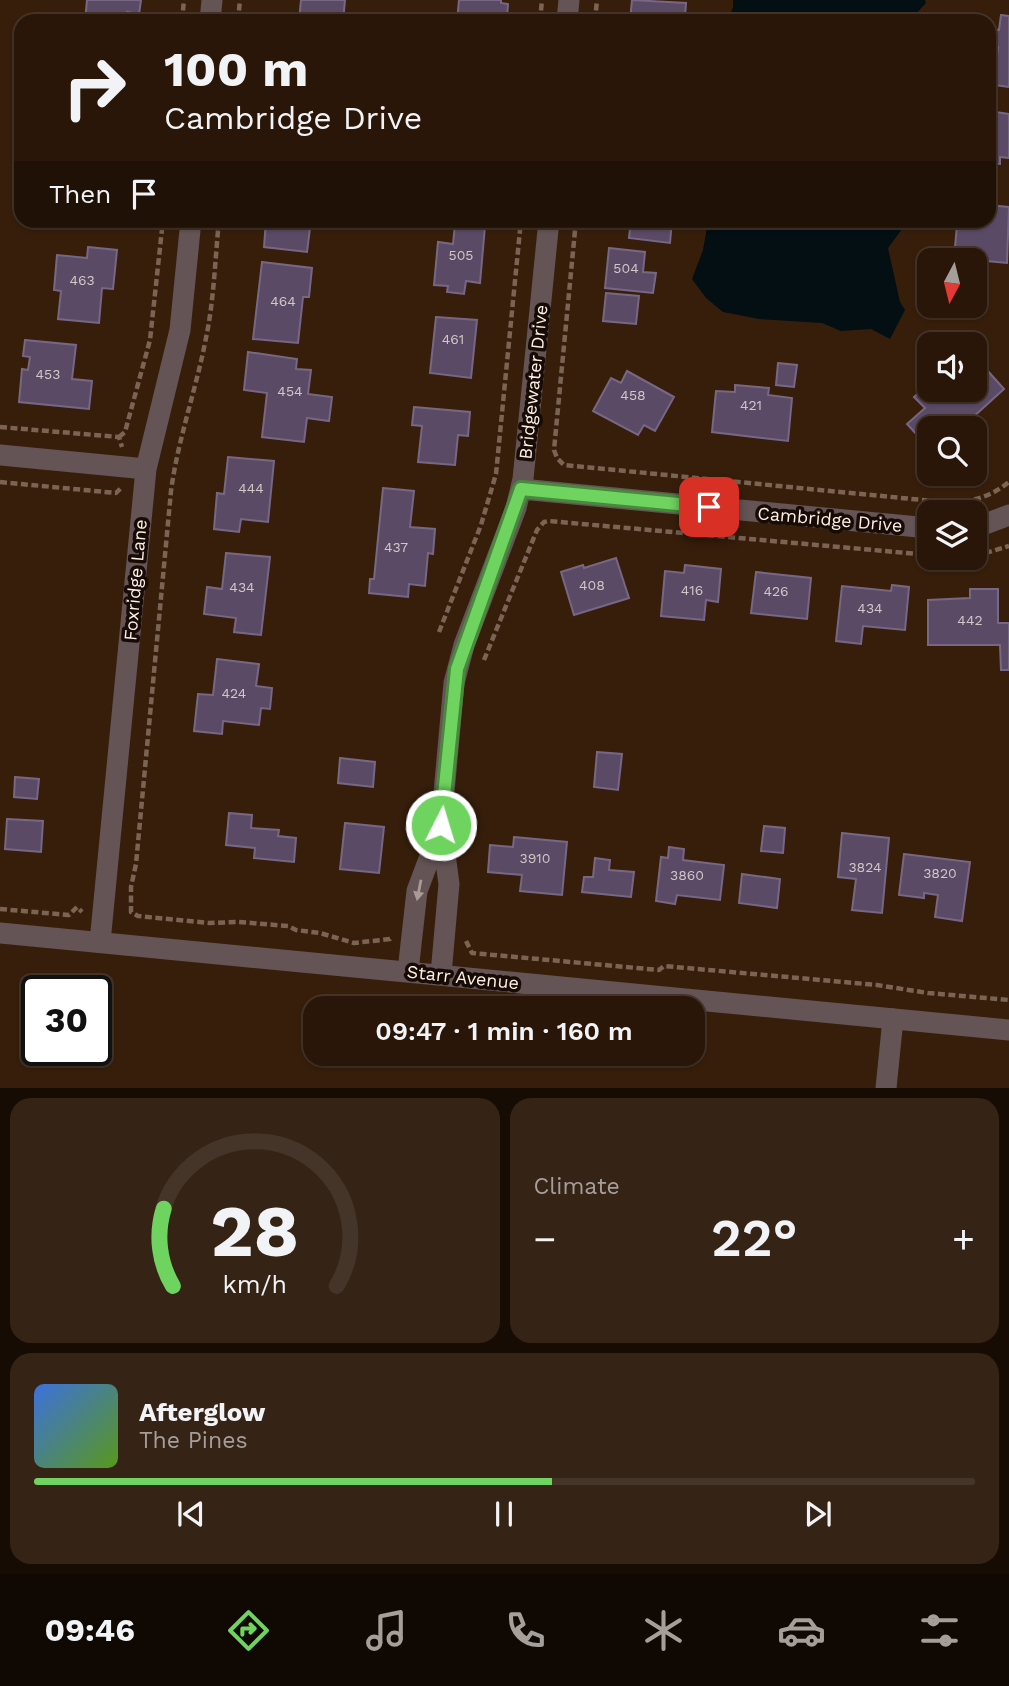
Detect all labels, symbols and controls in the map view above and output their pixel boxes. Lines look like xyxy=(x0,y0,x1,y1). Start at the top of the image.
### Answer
text: 100 m xyxy=(164,40,308,98)
icon: right xyxy=(49,42,140,133)
text: Cambridge Drive xyxy=(164,99,422,137)
icon: arrive xyxy=(125,175,163,213)
text: Then xyxy=(49,179,111,209)
house number: 505 xyxy=(448,247,474,263)
north arrow xyxy=(917,248,987,318)
map controls xyxy=(917,248,987,570)
house number: 504 xyxy=(613,260,639,276)
house number: 463 xyxy=(69,272,95,288)
house number: 464 xyxy=(270,293,296,309)
street label: Bridgewater Drive xyxy=(514,304,552,460)
house number: 461 xyxy=(442,331,464,347)
button: sound xyxy=(917,332,987,402)
house number: 453 xyxy=(36,366,60,382)
house number: 454 xyxy=(277,383,303,399)
house number: 458 xyxy=(620,387,646,403)
house number: 421 xyxy=(740,397,762,413)
button: search xyxy=(917,416,987,486)
pin xyxy=(679,477,739,537)
house number: 444 xyxy=(238,480,264,496)
icon: arrive xyxy=(690,488,728,526)
button: layers xyxy=(917,500,987,570)
street label: Cambridge Drive xyxy=(757,502,903,536)
street label: Foxridge Lane xyxy=(119,518,151,642)
house number: 437 xyxy=(384,539,408,555)
house number: 408 xyxy=(579,577,605,593)
house number: 434 xyxy=(229,579,255,595)
house number: 416 xyxy=(681,582,703,598)
house number: 426 xyxy=(763,583,789,599)
house number: 434 xyxy=(857,600,883,616)
house number: 442 xyxy=(957,612,983,628)
house number: 424 xyxy=(222,685,246,701)
position arrow xyxy=(404,788,478,862)
house number: 3910 xyxy=(520,850,550,866)
house number: 3824 xyxy=(848,859,882,875)
house number: 3820 xyxy=(923,865,957,881)
house number: 3860 xyxy=(670,867,704,883)
one-way arrow xyxy=(413,879,424,901)
street label: Starr Avenue xyxy=(406,961,520,993)
speed limit sign: 30 xyxy=(21,975,112,1066)
text: 09:47 · 1 min · 160 m xyxy=(375,1016,633,1046)
text: Climate xyxy=(534,1173,620,1200)
text: 28 xyxy=(210,1189,299,1275)
text: 22° xyxy=(711,1208,798,1269)
text: − xyxy=(534,1217,556,1261)
text: + xyxy=(952,1217,975,1261)
text: km/h xyxy=(223,1270,287,1299)
text: Afterglow xyxy=(139,1397,265,1427)
text: The Pines xyxy=(139,1427,248,1454)
icon: previous xyxy=(172,1495,210,1533)
icon: pause xyxy=(485,1495,523,1533)
icon: next xyxy=(799,1495,837,1533)
icon: directions xyxy=(224,1606,273,1655)
icon: music xyxy=(362,1606,411,1655)
icon: phone xyxy=(501,1606,550,1655)
icon: climate xyxy=(639,1606,688,1655)
icon: car xyxy=(777,1606,826,1655)
icon: filters xyxy=(915,1606,964,1655)
text: 09:46 xyxy=(45,1611,135,1649)

